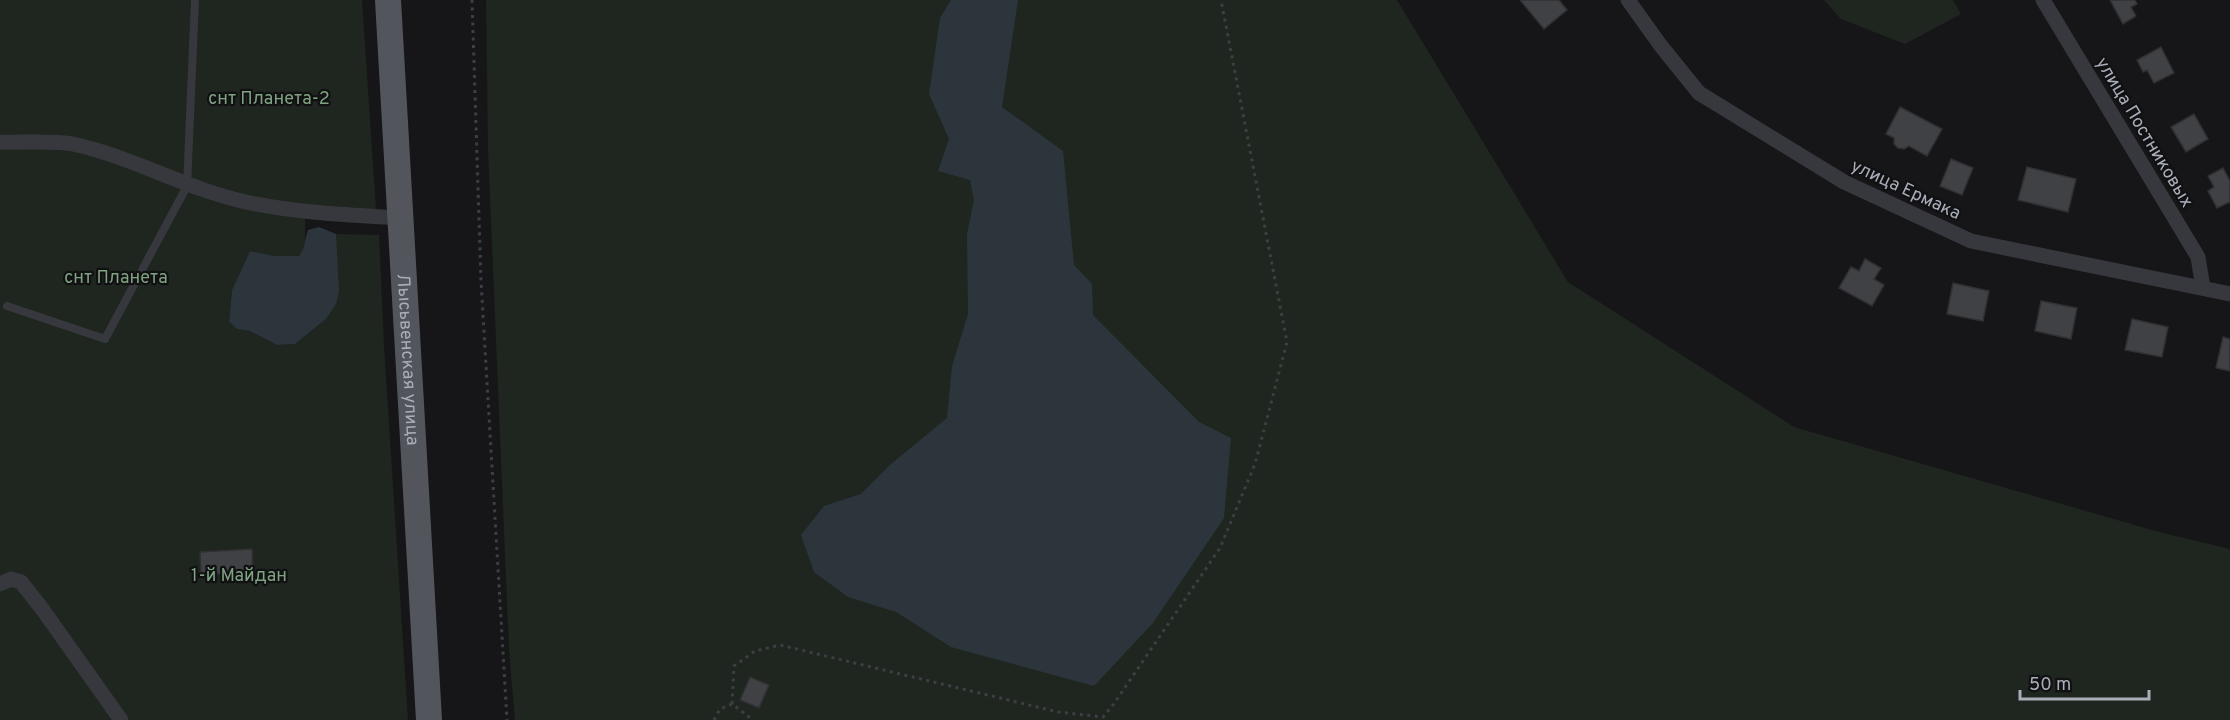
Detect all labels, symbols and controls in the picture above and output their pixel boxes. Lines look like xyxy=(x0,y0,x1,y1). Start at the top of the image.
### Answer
street label: улица Постниковых xyxy=(2090,53,2198,212)
park label: снт Планета-2 xyxy=(208,88,330,111)
street label: улица Ермака xyxy=(1847,155,1964,226)
park label: снт Планета xyxy=(64,267,168,290)
street label: Лысьвенская улица xyxy=(391,273,423,446)
park label: 1-й Майдан xyxy=(191,565,287,588)
scale bar xyxy=(2020,663,2149,701)
text: 50 m xyxy=(2029,674,2071,697)

